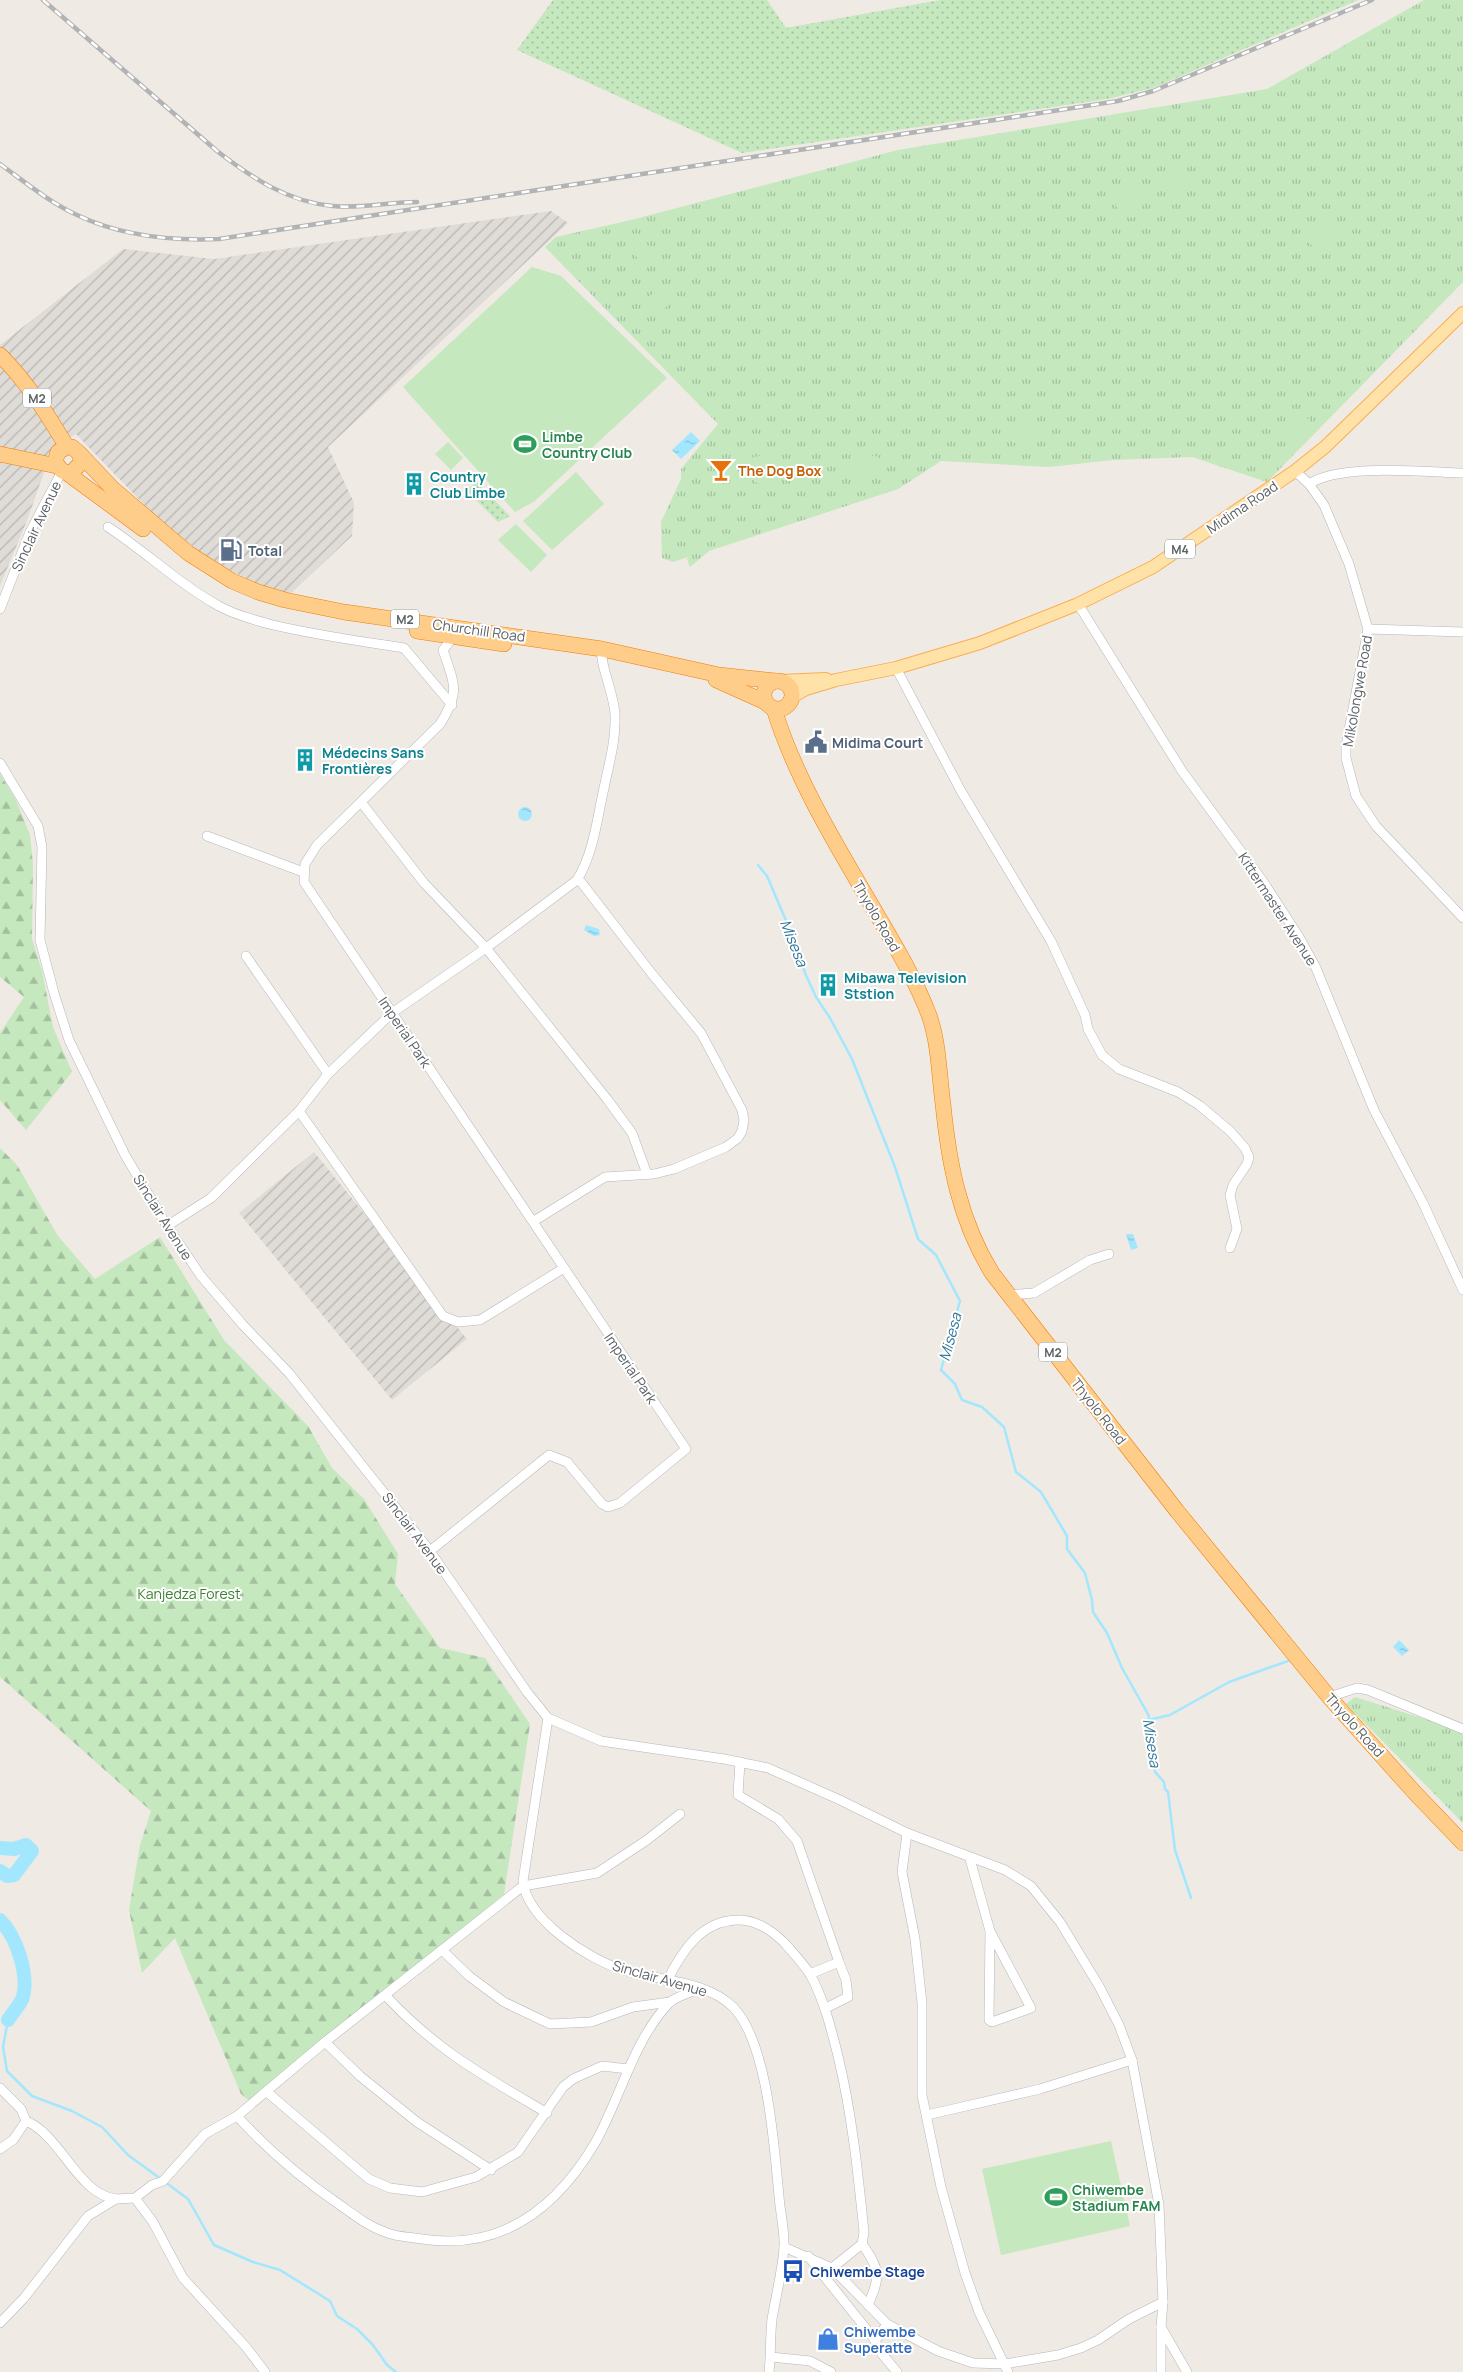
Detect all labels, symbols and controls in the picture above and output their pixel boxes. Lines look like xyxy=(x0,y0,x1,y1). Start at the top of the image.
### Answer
road number: M2 xyxy=(23,388,51,408)
place label: Limbe Country Club xyxy=(542,427,633,462)
sports icon: Limbe Country Club xyxy=(512,431,538,457)
bar icon: The Dog Box xyxy=(708,457,734,483)
place label: The Dog Box xyxy=(738,461,822,480)
place label: Country Club Limbe xyxy=(430,467,505,502)
building icon: Country Club Limbe xyxy=(401,471,427,497)
street label: Midima Road xyxy=(1203,476,1281,538)
street label: Sinclair Avenue xyxy=(7,478,65,574)
fuel station icon: Total xyxy=(218,537,244,563)
road number: M4 xyxy=(1165,540,1195,558)
place label: Total xyxy=(248,541,282,560)
road number: M2 xyxy=(391,610,419,628)
street label: Churchill Road xyxy=(431,614,527,646)
street label: Mikolongwe Road xyxy=(1338,634,1376,748)
public building icon: Midima Court xyxy=(803,729,829,755)
place label: Midima Court xyxy=(832,733,923,752)
place label: Médecins Sans Frontières xyxy=(322,743,424,778)
building icon: Médecins Sans Frontières xyxy=(292,747,318,773)
street label: Kittermaster Avenue xyxy=(1234,849,1322,969)
street label: Thyolo Road xyxy=(849,877,905,955)
water label: Misesa xyxy=(775,916,813,970)
place label: Mibawa Television Ststion xyxy=(844,968,966,1003)
building icon: Mibawa Television Ststion xyxy=(815,972,841,998)
street label: Imperial Park xyxy=(374,993,436,1072)
street label: Sinclair Avenue xyxy=(129,1170,197,1264)
water label: Misesa xyxy=(934,1310,967,1363)
street label: Imperial Park xyxy=(600,1329,662,1408)
road number: M2 xyxy=(1039,1342,1067,1361)
street label: Thyolo Road xyxy=(1067,1374,1131,1448)
street label: Sinclair Avenue xyxy=(378,1488,452,1578)
park label: Kanjedza Forest xyxy=(137,1584,241,1603)
street label: Thyolo Road xyxy=(1321,1689,1389,1761)
water label: Misesa xyxy=(1138,1717,1166,1769)
street label: Sinclair Avenue xyxy=(610,1955,710,2001)
place label: Chiwembe Stadium FAM xyxy=(1072,2180,1161,2215)
sports icon: Chiwembe Stadium FAM xyxy=(1043,2184,1069,2210)
bus stop icon: Chiwembe Stage xyxy=(780,2258,806,2284)
place label: Chiwembe Stage xyxy=(810,2262,925,2281)
place label: Chiwembe Superatte xyxy=(844,2322,916,2357)
shop icon: Chiwembe Superatte xyxy=(815,2326,841,2352)

